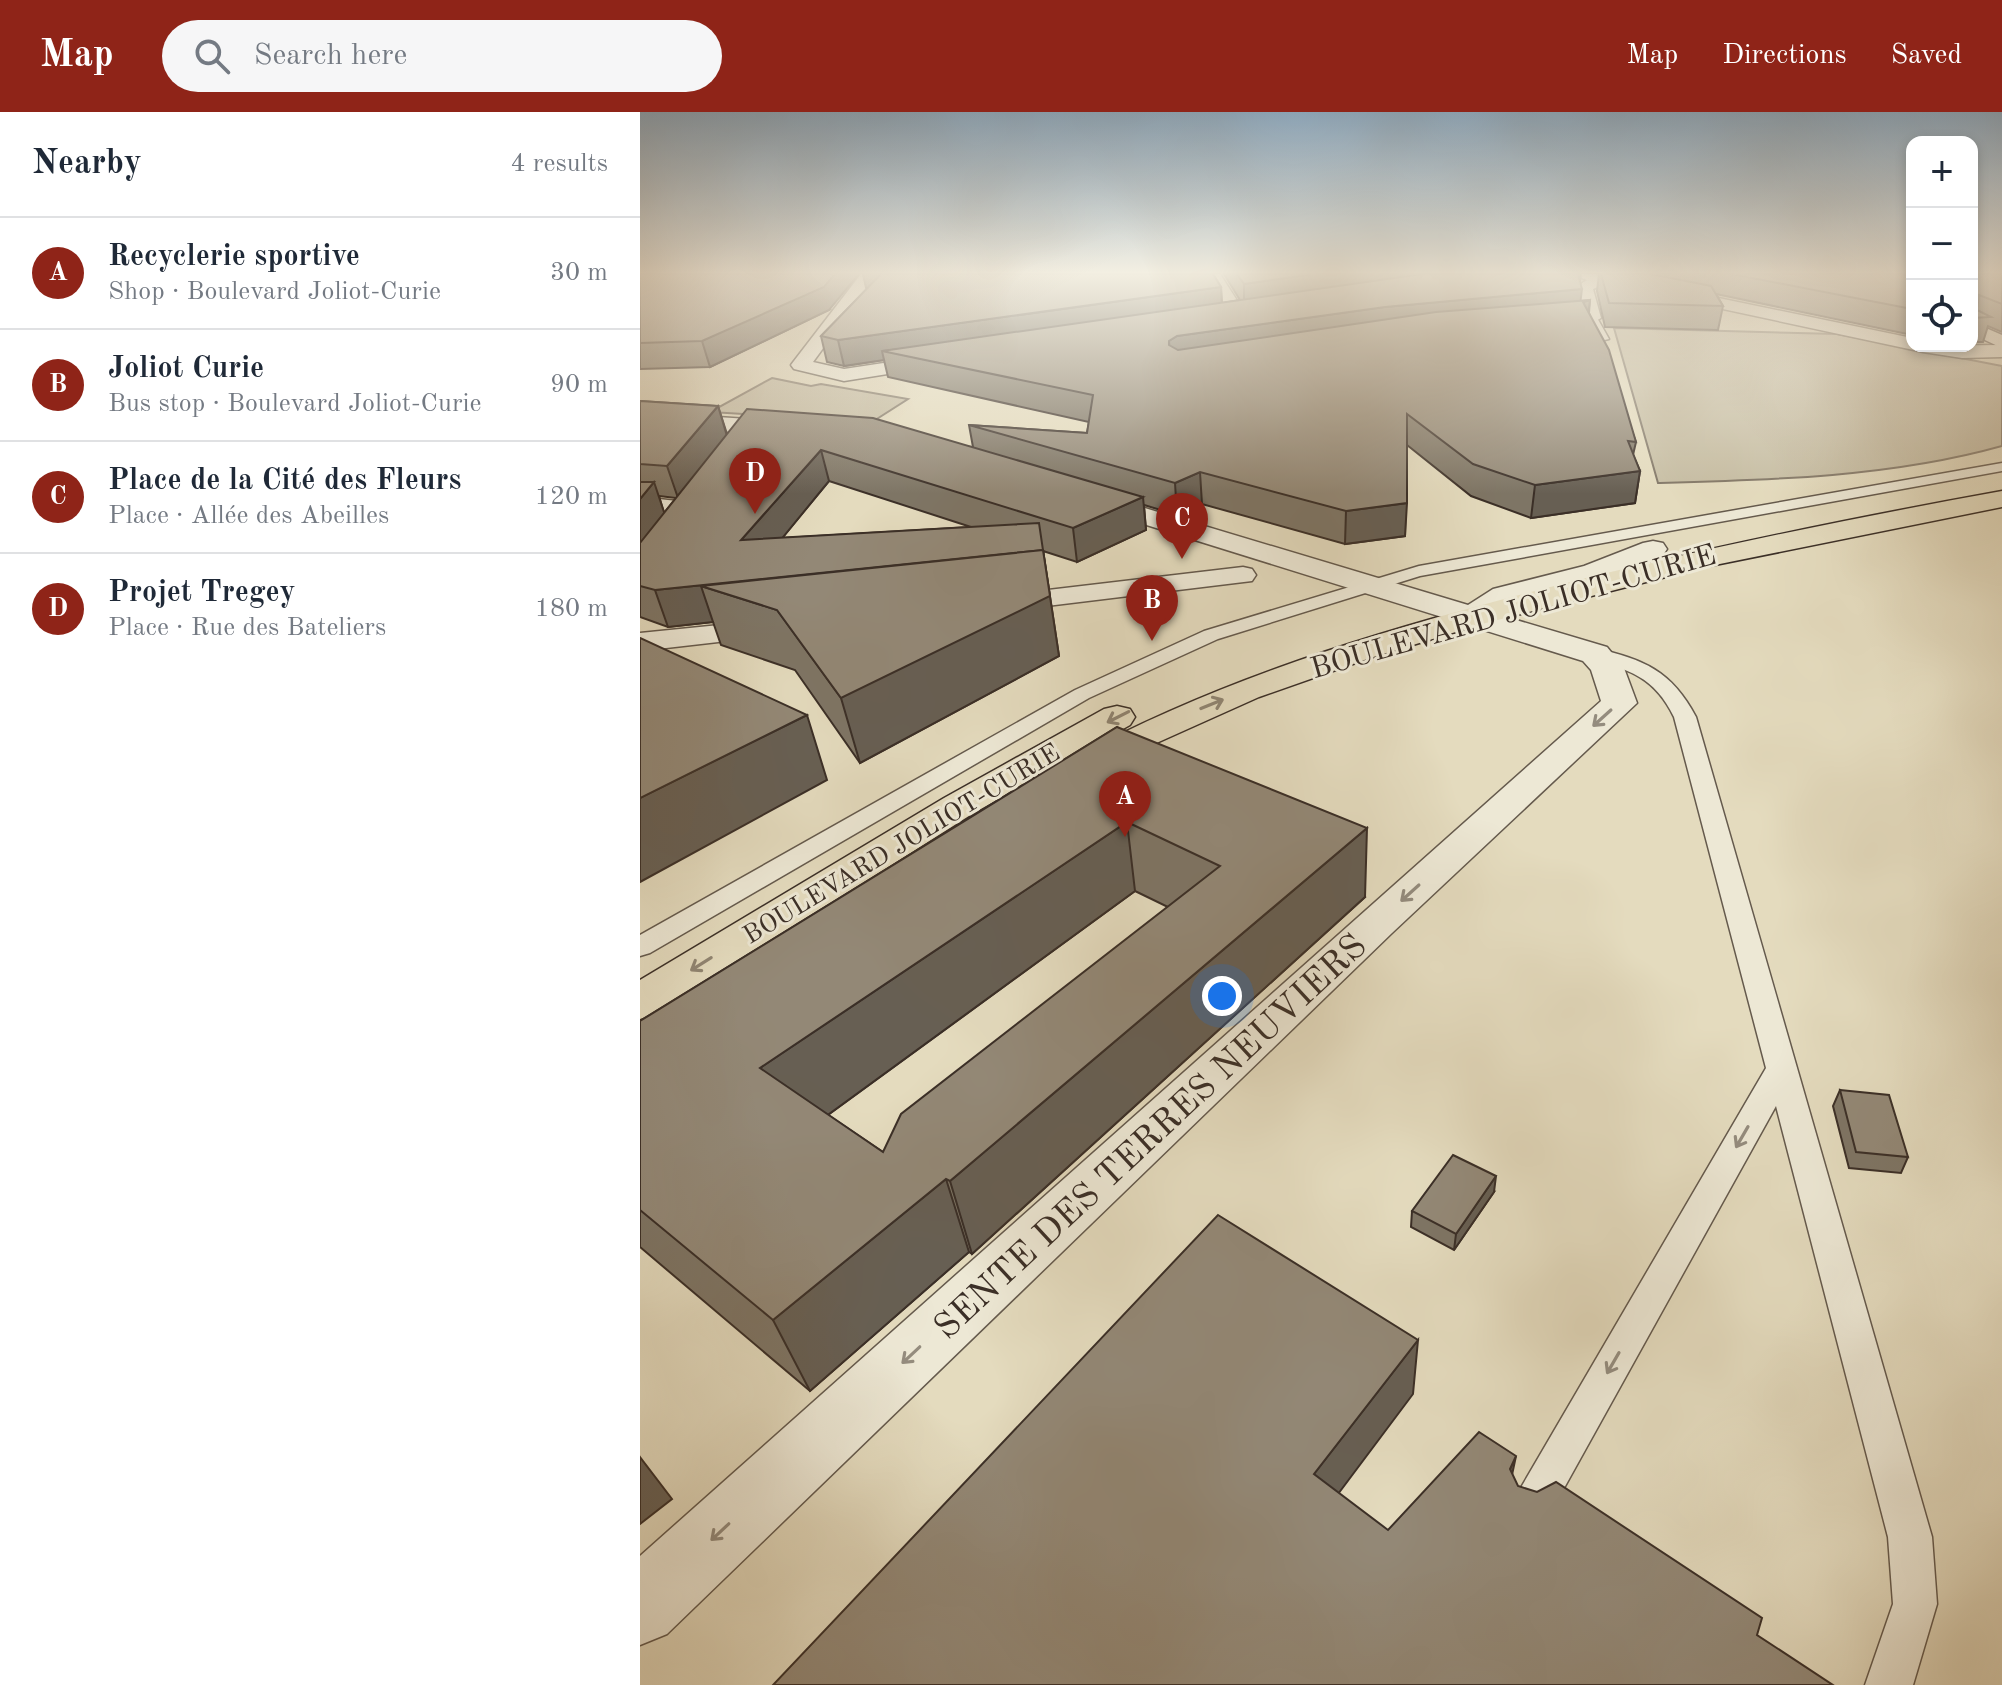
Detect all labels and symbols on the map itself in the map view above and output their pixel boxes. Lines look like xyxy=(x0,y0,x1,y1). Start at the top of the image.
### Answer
pin: D xyxy=(729,448,781,514)
pin: C xyxy=(1156,493,1208,559)
street label: BOULEVARD JOLIOT-CURIE xyxy=(1307,541,1720,685)
pin: B xyxy=(1126,575,1178,641)
one-way arrow xyxy=(1199,696,1224,710)
one-way arrow xyxy=(1106,709,1130,725)
one-way arrow xyxy=(1593,709,1613,727)
street label: BOULEVARD JOLIOT-CURIE xyxy=(739,740,1065,950)
pin: A xyxy=(1099,771,1151,837)
one-way arrow xyxy=(1400,883,1420,901)
street label: SENTE DES TERRES NEUVIERS xyxy=(929,928,1375,1347)
one-way arrow xyxy=(691,955,713,972)
your location xyxy=(1202,976,1242,1016)
one-way arrow xyxy=(1734,1125,1750,1148)
one-way arrow xyxy=(901,1346,921,1365)
one-way arrow xyxy=(1605,1350,1620,1374)
one-way arrow xyxy=(711,1523,731,1541)

